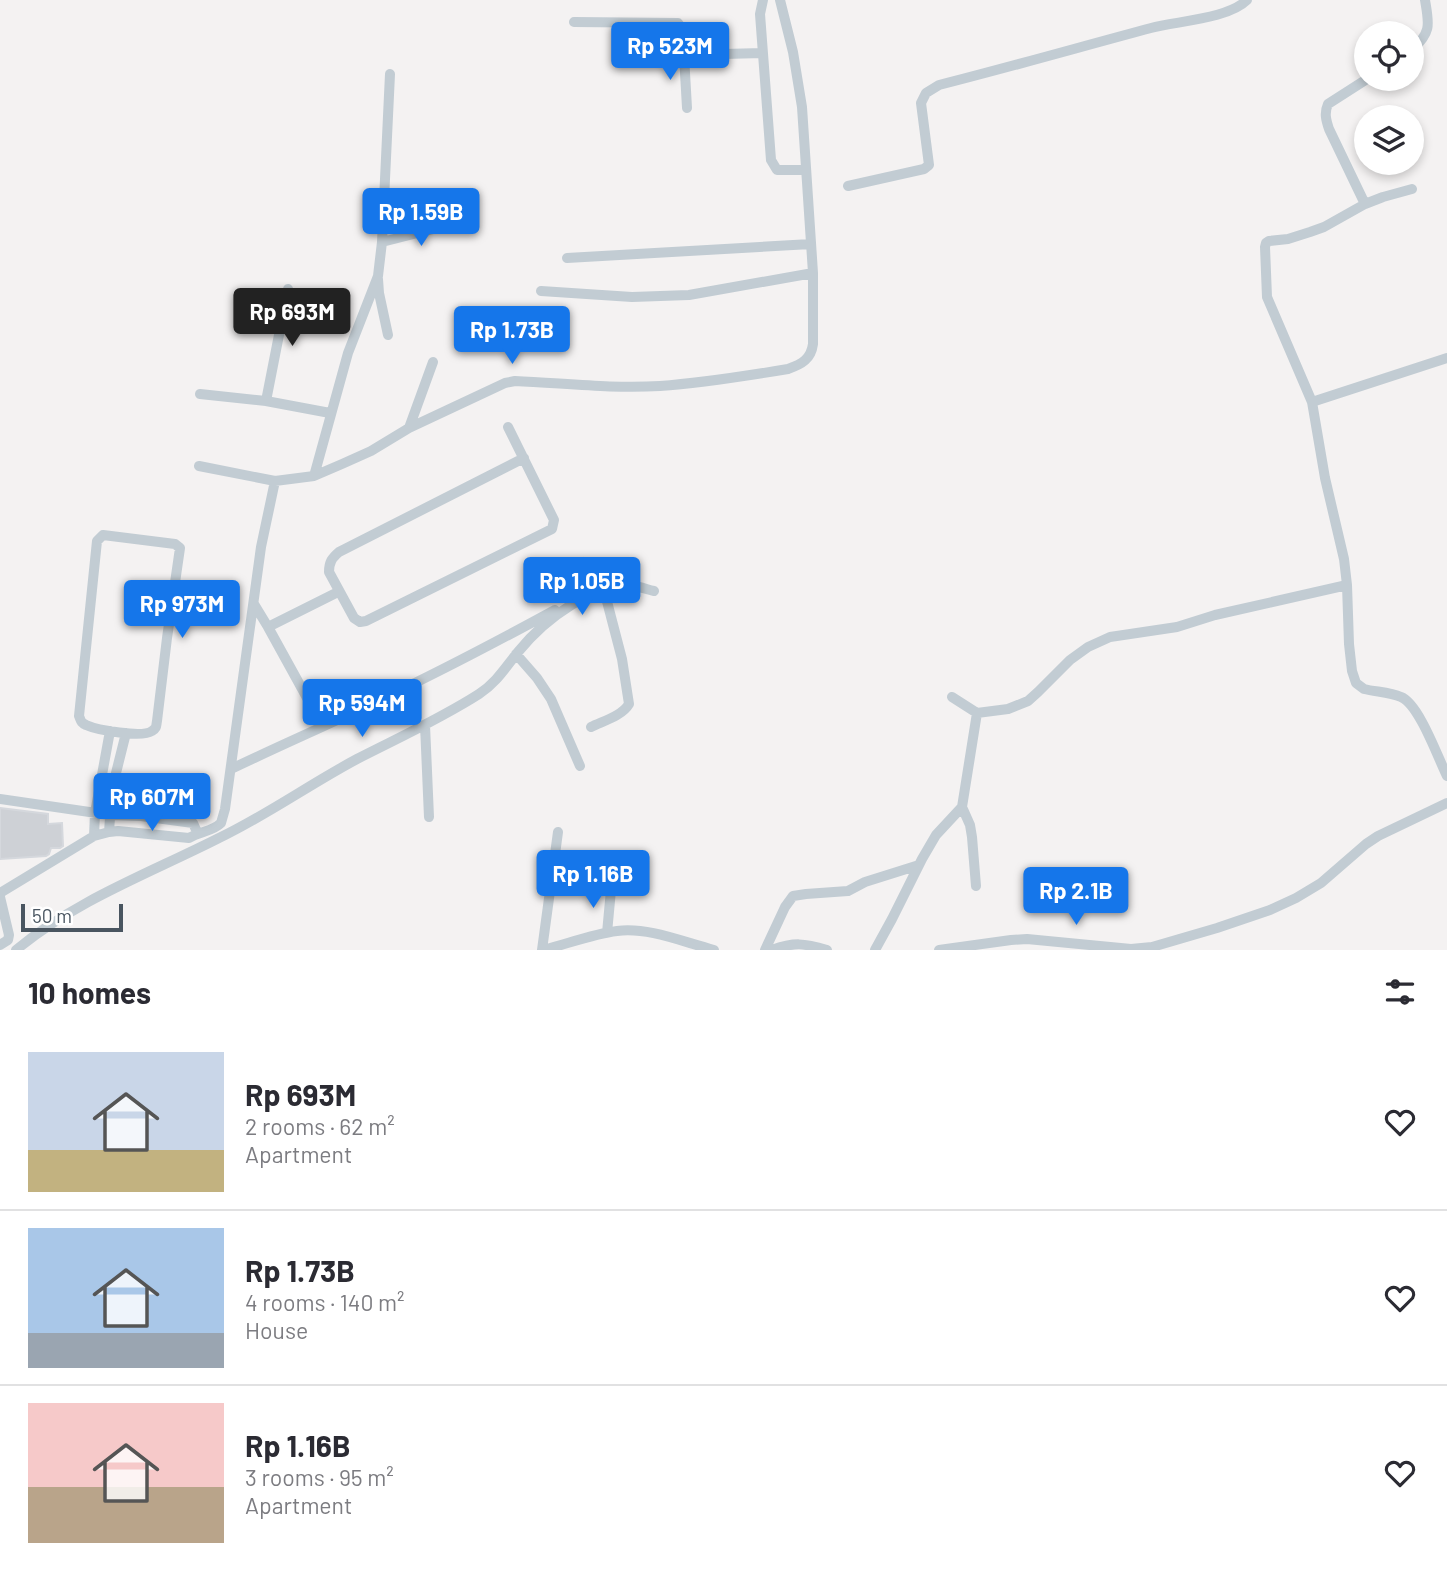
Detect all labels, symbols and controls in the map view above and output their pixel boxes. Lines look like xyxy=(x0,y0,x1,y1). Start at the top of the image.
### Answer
map controls xyxy=(1354,21,1424,175)
button: locate xyxy=(1354,21,1424,91)
pin: Rp 523M xyxy=(605,22,735,82)
text: Rp 523M xyxy=(627,31,713,59)
button: layers xyxy=(1354,105,1424,175)
pin: Rp 1.59B xyxy=(349,188,493,248)
text: Rp 1.59B xyxy=(378,197,464,225)
pin: Rp 693M xyxy=(227,288,357,348)
text: Rp 693M xyxy=(249,297,335,325)
pin: Rp 1.73B xyxy=(440,306,584,366)
text: Rp 1.73B xyxy=(470,315,554,343)
pin: Rp 1.05B xyxy=(510,558,654,617)
text: Rp 1.05B xyxy=(539,566,625,594)
pin: Rp 973M xyxy=(117,580,247,640)
text: Rp 973M xyxy=(140,589,224,617)
pin: Rp 594M xyxy=(297,680,427,739)
text: Rp 594M xyxy=(319,688,405,716)
pin: Rp 607M xyxy=(87,774,217,833)
text: Rp 607M xyxy=(109,782,195,810)
pin: Rp 1.16B xyxy=(521,850,665,910)
text: Rp 1.16B xyxy=(553,859,633,887)
pin: Rp 2.1B xyxy=(1011,867,1141,927)
text: Rp 2.1B xyxy=(1039,876,1113,904)
scale bar xyxy=(21,901,122,933)
text: 50 m xyxy=(32,904,72,927)
icon: filters xyxy=(1381,973,1419,1011)
text: 10 homes xyxy=(28,974,151,1010)
text: Rp 693M xyxy=(245,1076,356,1112)
icon: home xyxy=(84,1080,168,1164)
icon: heart xyxy=(1381,1103,1419,1141)
text: 2 rooms · 62 m² xyxy=(245,1112,395,1140)
text: Apartment xyxy=(245,1140,352,1168)
text: Rp 1.73B xyxy=(245,1252,355,1288)
icon: home xyxy=(84,1256,168,1340)
icon: heart xyxy=(1381,1279,1419,1317)
text: 4 rooms · 140 m² xyxy=(245,1288,405,1316)
text: House xyxy=(245,1316,308,1344)
text: Rp 1.16B xyxy=(245,1427,351,1463)
icon: home xyxy=(84,1431,168,1515)
icon: heart xyxy=(1381,1454,1419,1492)
text: 3 rooms · 95 m² xyxy=(245,1463,394,1491)
text: Apartment xyxy=(245,1491,352,1519)

